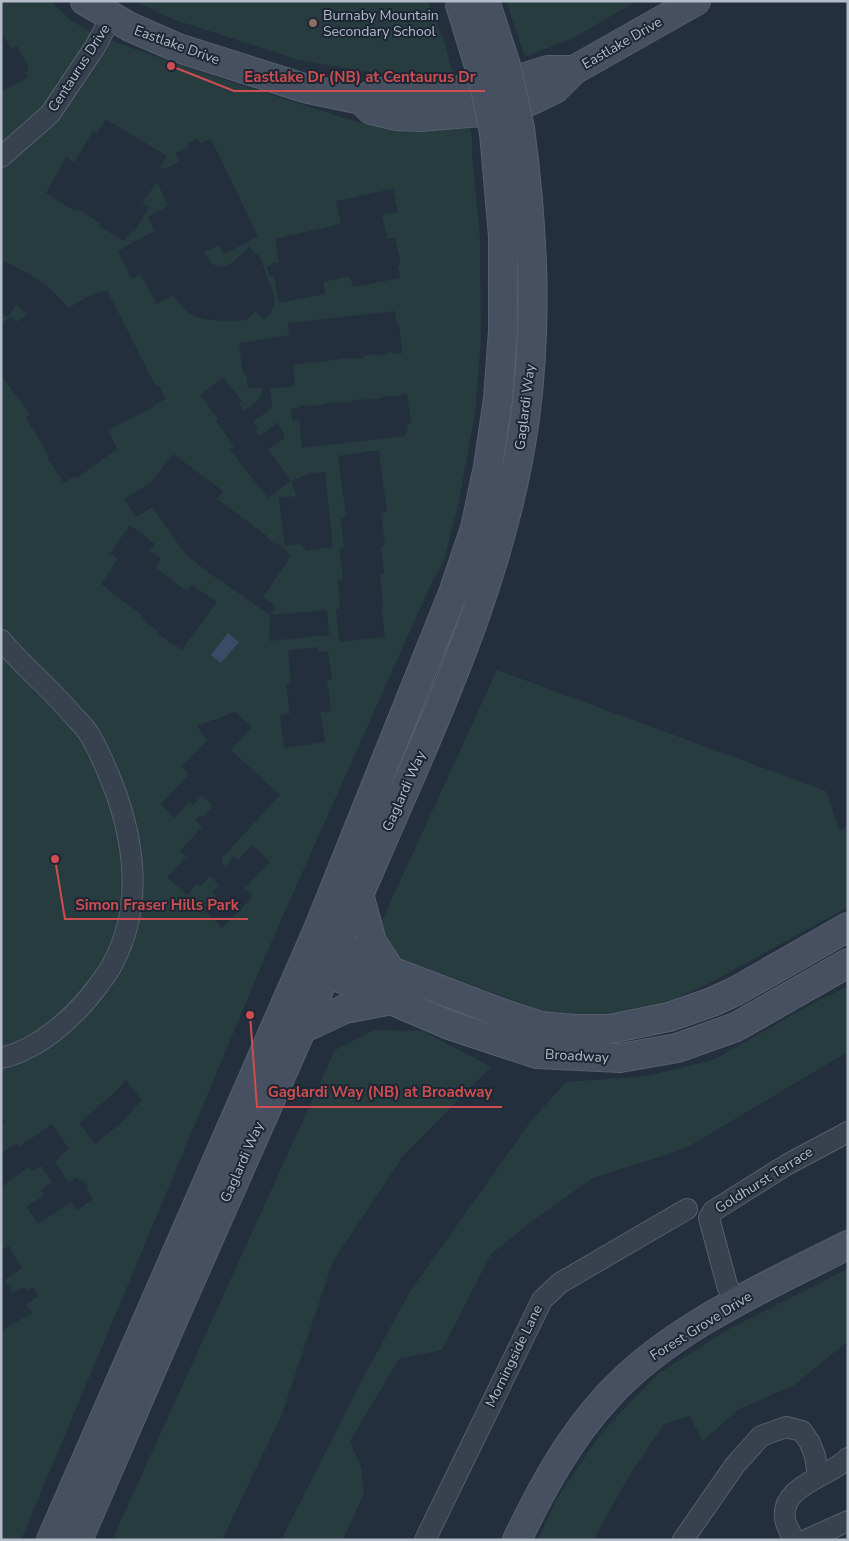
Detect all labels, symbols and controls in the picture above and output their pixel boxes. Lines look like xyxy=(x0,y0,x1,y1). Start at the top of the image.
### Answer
place label: Burnaby Mountain Secondary School xyxy=(323,6,439,41)
street label: Eastlake Drive xyxy=(578,12,666,74)
marker: Burnaby Mountain Secondary School xyxy=(307,17,319,29)
street label: Centaurus Drive xyxy=(44,21,114,115)
street label: Eastlake Drive xyxy=(132,21,222,69)
callout: Eastlake Dr (NB) at Centaurus Dr xyxy=(234,61,485,91)
text: Eastlake Dr (NB) at Centaurus Dr xyxy=(244,67,476,87)
street label: Gaglardi Way xyxy=(510,362,540,451)
street label: Gaglardi Way xyxy=(378,747,431,834)
callout: Simon Fraser Hills Park xyxy=(65,889,248,919)
text: Simon Fraser Hills Park xyxy=(75,895,240,915)
street label: Broadway xyxy=(545,1045,610,1067)
callout: Gaglardi Way (NB) at Broadway xyxy=(257,1077,502,1107)
text: Gaglardi Way (NB) at Broadway xyxy=(268,1082,492,1102)
street label: Gaglardi Way xyxy=(216,1118,269,1205)
street label: Goldhurst Terrace xyxy=(711,1142,817,1218)
street label: Forest Grove Drive xyxy=(646,1287,756,1365)
street label: Morningside Lane xyxy=(481,1302,547,1410)

